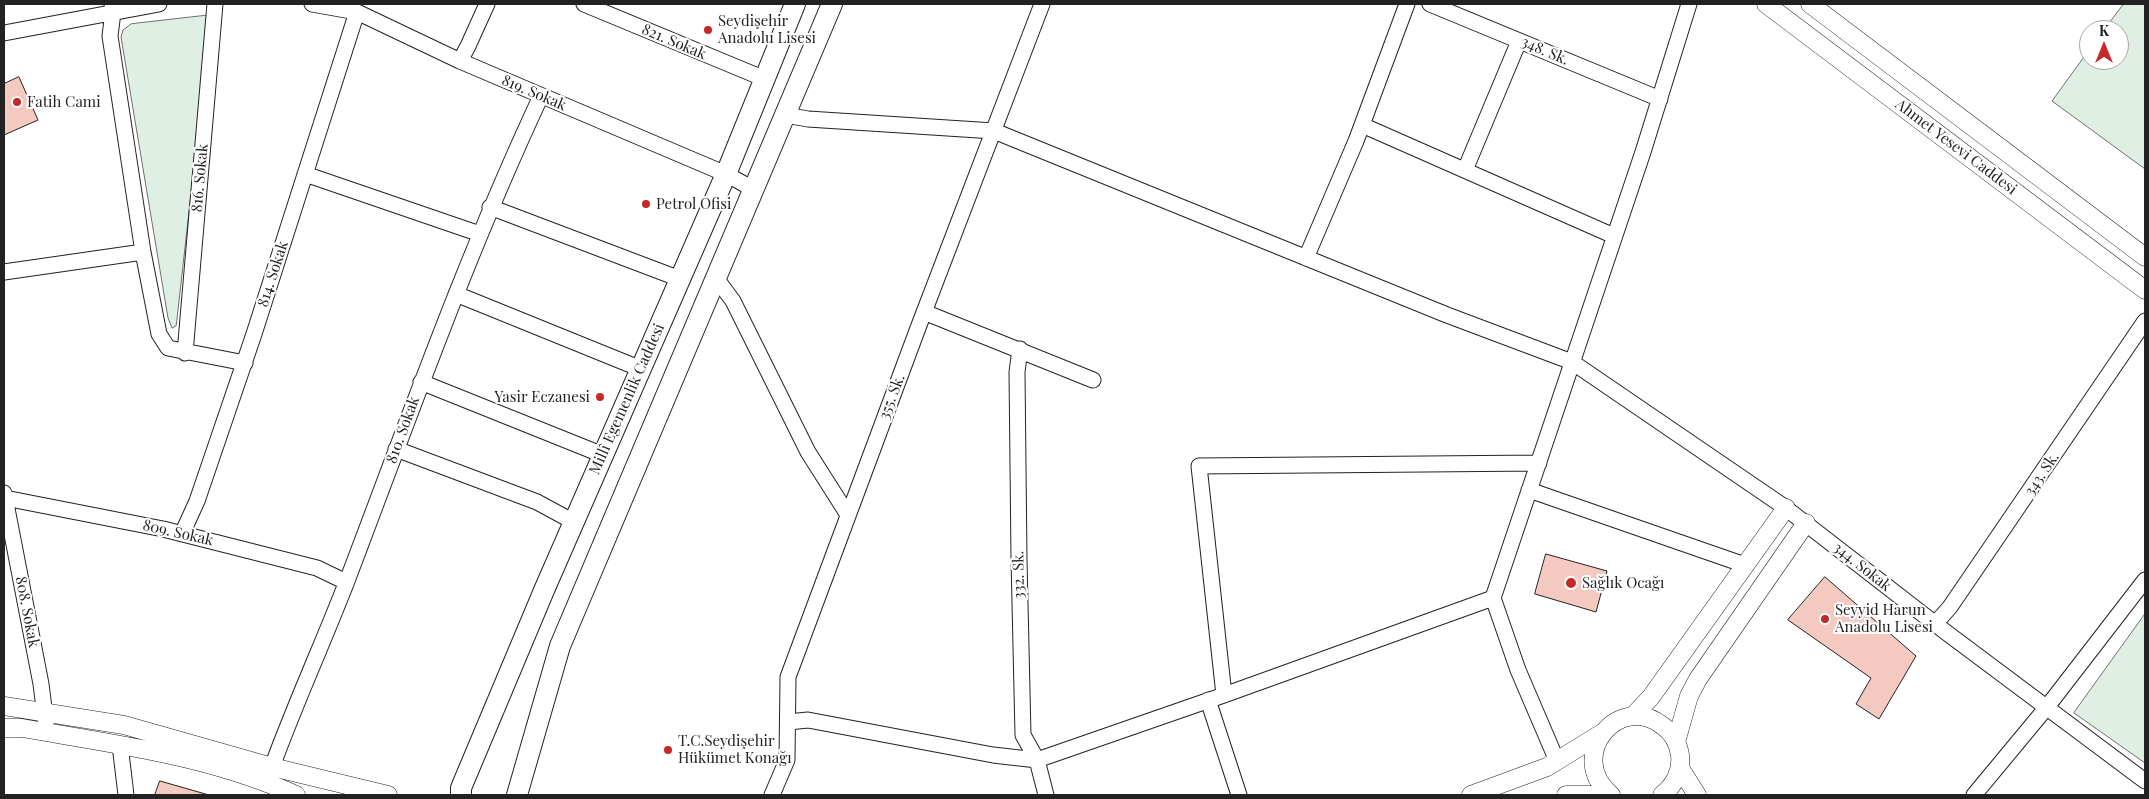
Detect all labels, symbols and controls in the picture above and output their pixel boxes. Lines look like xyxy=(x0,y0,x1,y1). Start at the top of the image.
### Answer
place label: Seydişehir Anadolu Lisesi xyxy=(718,12,816,47)
street label: 821. Sokak xyxy=(639,20,709,64)
north arrow xyxy=(2079,20,2129,70)
text: K xyxy=(2099,21,2109,40)
marker: Seydişehir Anadolu Lisesi xyxy=(702,24,714,36)
street label: 348. Sk. xyxy=(1519,33,1571,69)
street label: 819. Sokak xyxy=(499,71,569,115)
place label: Fatih Cami xyxy=(27,93,101,111)
street label: Ahmet Yesevi Caddesi xyxy=(1892,95,2020,199)
marker: Fatih Cami xyxy=(11,96,23,108)
street label: 816. Sokak xyxy=(188,143,212,213)
place label: Petrol Ofisi xyxy=(656,195,731,213)
marker: Petrol Ofisi xyxy=(640,198,652,210)
street label: 814. Sokak xyxy=(254,239,292,309)
street label: Millî Egemenlik Caddesi xyxy=(586,321,668,477)
street label: 355. Sk. xyxy=(875,372,909,422)
place label: Yasir Eczanesi xyxy=(494,388,590,406)
marker: Yasir Eczanesi xyxy=(594,391,606,403)
street label: 810. Sokak xyxy=(383,394,423,466)
street label: 343. Sk. xyxy=(2021,449,2063,499)
street label: 809. Sokak xyxy=(141,516,215,550)
street label: 344. Sokak xyxy=(1829,539,1895,595)
street label: 332. Sk. xyxy=(1010,551,1028,599)
place label: Sağlık Ocağı xyxy=(1582,574,1664,592)
street label: 808. Sokak xyxy=(11,575,43,649)
marker: Sağlık Ocağı xyxy=(1564,576,1578,590)
place label: Seyyid Harun Anadolu Lisesi xyxy=(1835,601,1933,636)
marker: Seyyid Harun Anadolu Lisesi xyxy=(1819,613,1831,625)
place label: T.C.Seydişehir Hükümet Konağı xyxy=(678,732,792,767)
marker: T.C.Seydişehir Hükümet Konağı xyxy=(662,744,674,756)

